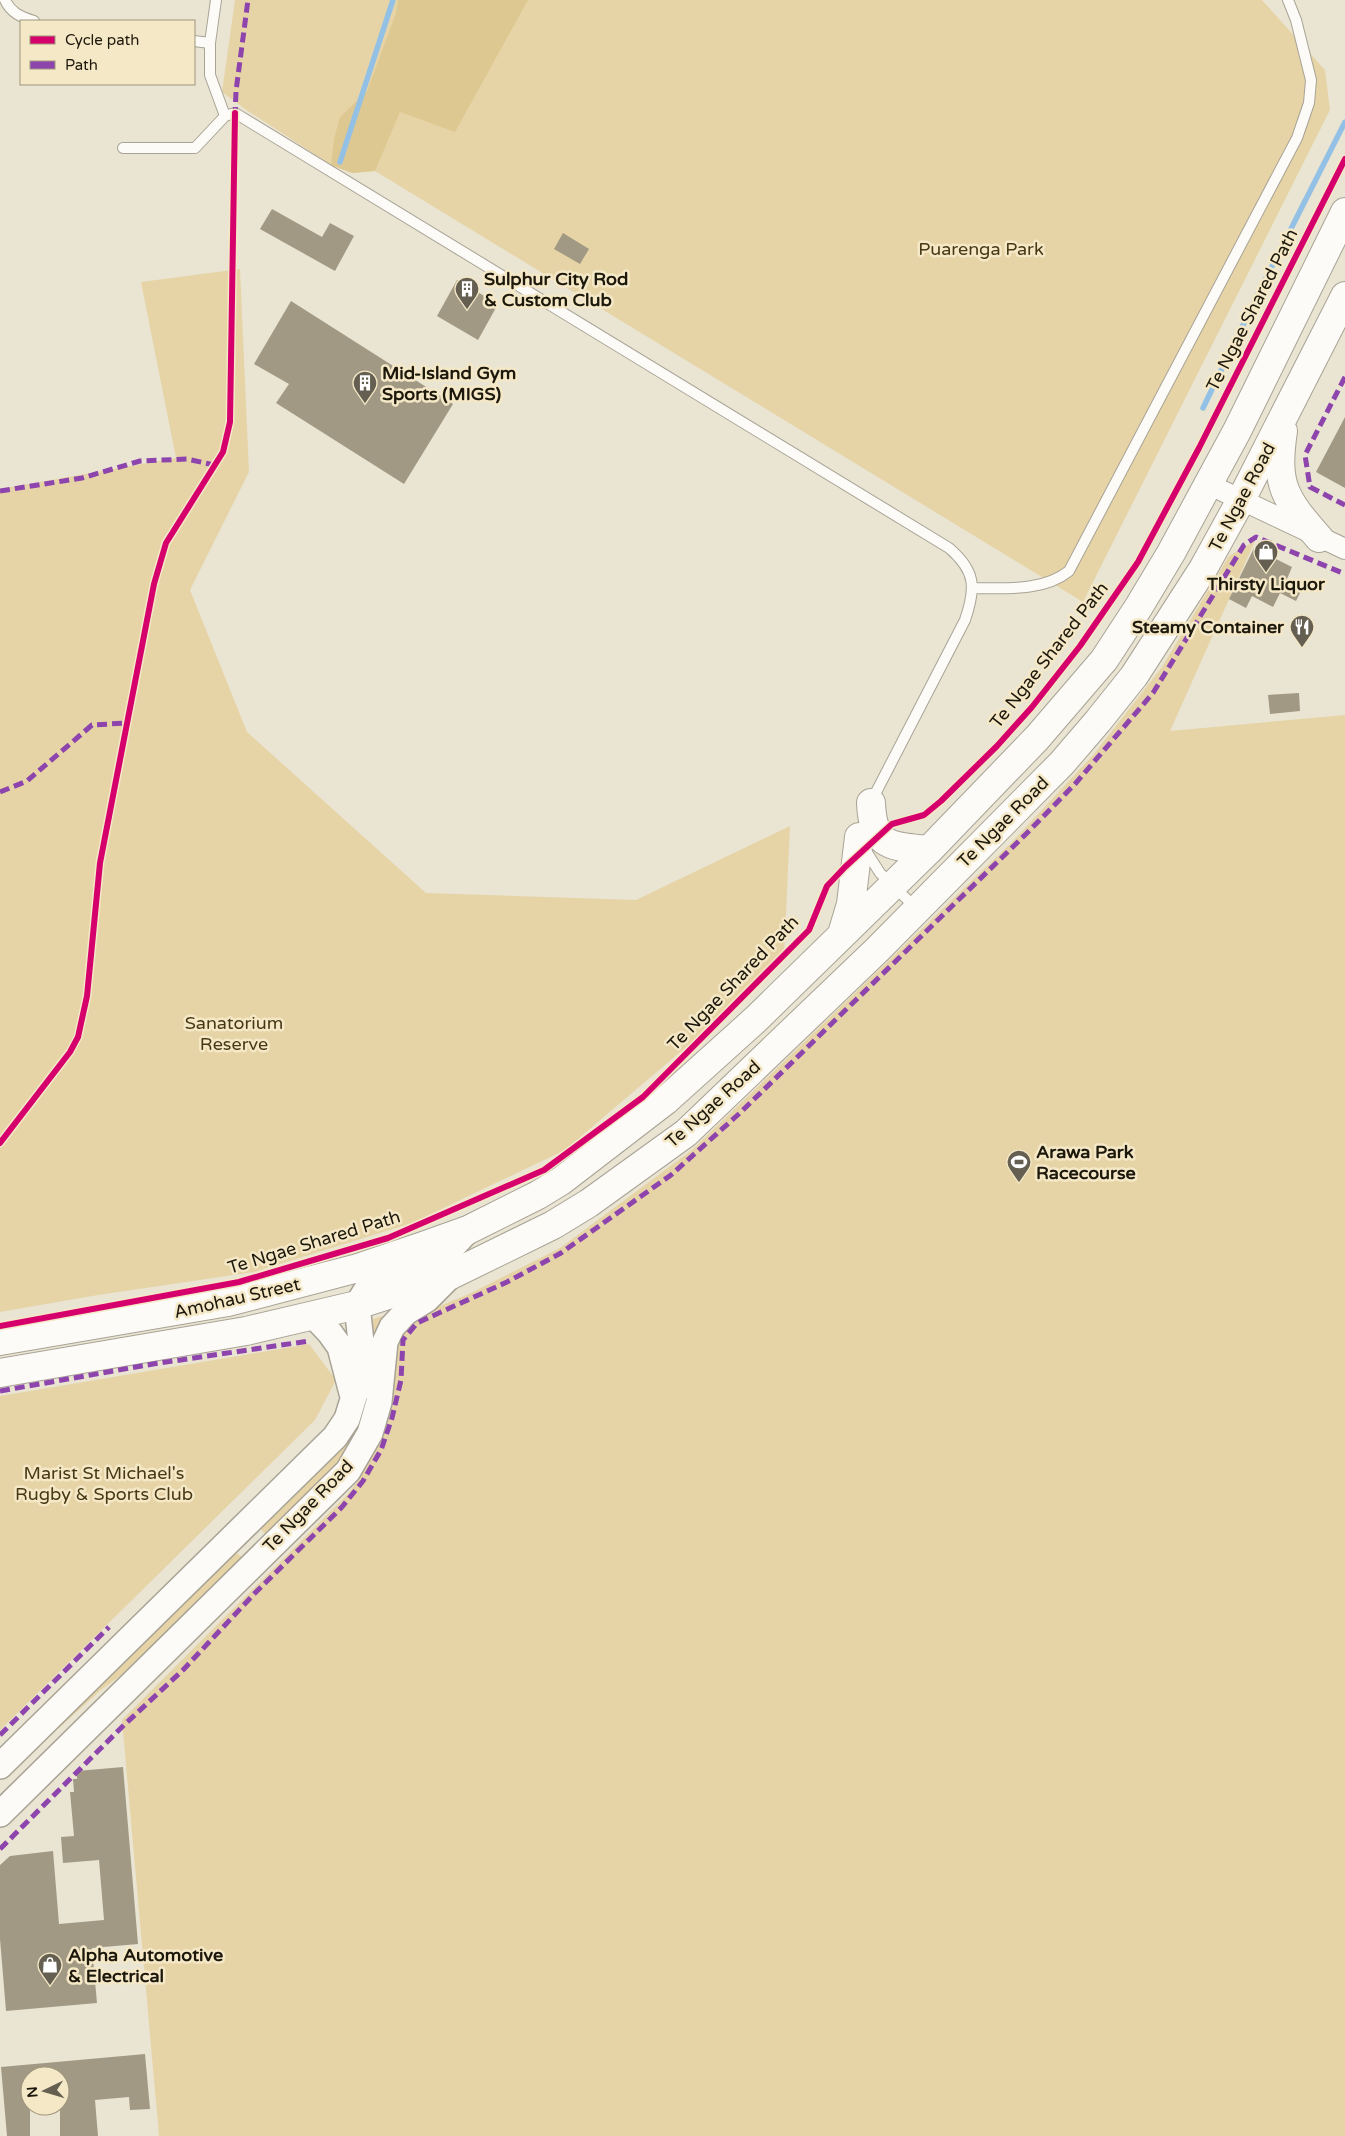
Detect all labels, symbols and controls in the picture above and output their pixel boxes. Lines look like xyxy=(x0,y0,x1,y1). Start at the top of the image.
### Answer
legend xyxy=(20,20,195,85)
text: Cycle path xyxy=(65,31,139,49)
text: Path xyxy=(65,56,98,74)
street label: Te Ngae Shared Path xyxy=(1201,225,1303,395)
park label: Puarenga Park xyxy=(918,238,1044,260)
place label: Sulphur City Rod & Custom Club xyxy=(484,268,628,311)
building icon: Sulphur City Rod & Custom Club xyxy=(454,276,480,310)
place label: Mid-Island Gym Sports (MIGS) xyxy=(382,362,516,405)
building icon: Mid-Island Gym Sports (MIGS) xyxy=(352,370,378,404)
street label: Te Ngae Road xyxy=(1204,439,1280,555)
shop icon: Thirsty Liquor xyxy=(1253,539,1279,573)
place label: Thirsty Liquor xyxy=(1206,573,1326,595)
street label: Te Ngae Shared Path xyxy=(985,578,1113,732)
restaurant icon: Steamy Container xyxy=(1289,614,1315,648)
place label: Steamy Container xyxy=(1132,616,1285,638)
street label: Te Ngae Road xyxy=(953,772,1053,872)
street label: Te Ngae Shared Path xyxy=(663,911,803,1055)
park label: Sanatorium Reserve xyxy=(185,1012,283,1055)
street label: Te Ngae Road xyxy=(661,1056,765,1152)
place label: Arawa Park Racecourse xyxy=(1036,1141,1136,1184)
sports icon: Arawa Park Racecourse xyxy=(1006,1149,1032,1183)
street label: Te Ngae Shared Path xyxy=(225,1205,403,1279)
street label: Amohau Street xyxy=(172,1273,302,1323)
street label: Te Ngae Road xyxy=(258,1455,358,1557)
park label: Marist St Michael's Rugby & Sports Club xyxy=(15,1462,193,1505)
place label: Alpha Automotive & Electrical xyxy=(68,1944,223,1987)
shop icon: Alpha Automotive & Electrical xyxy=(37,1952,63,1986)
north arrow xyxy=(20,2066,70,2116)
text: N xyxy=(24,2086,42,2098)

